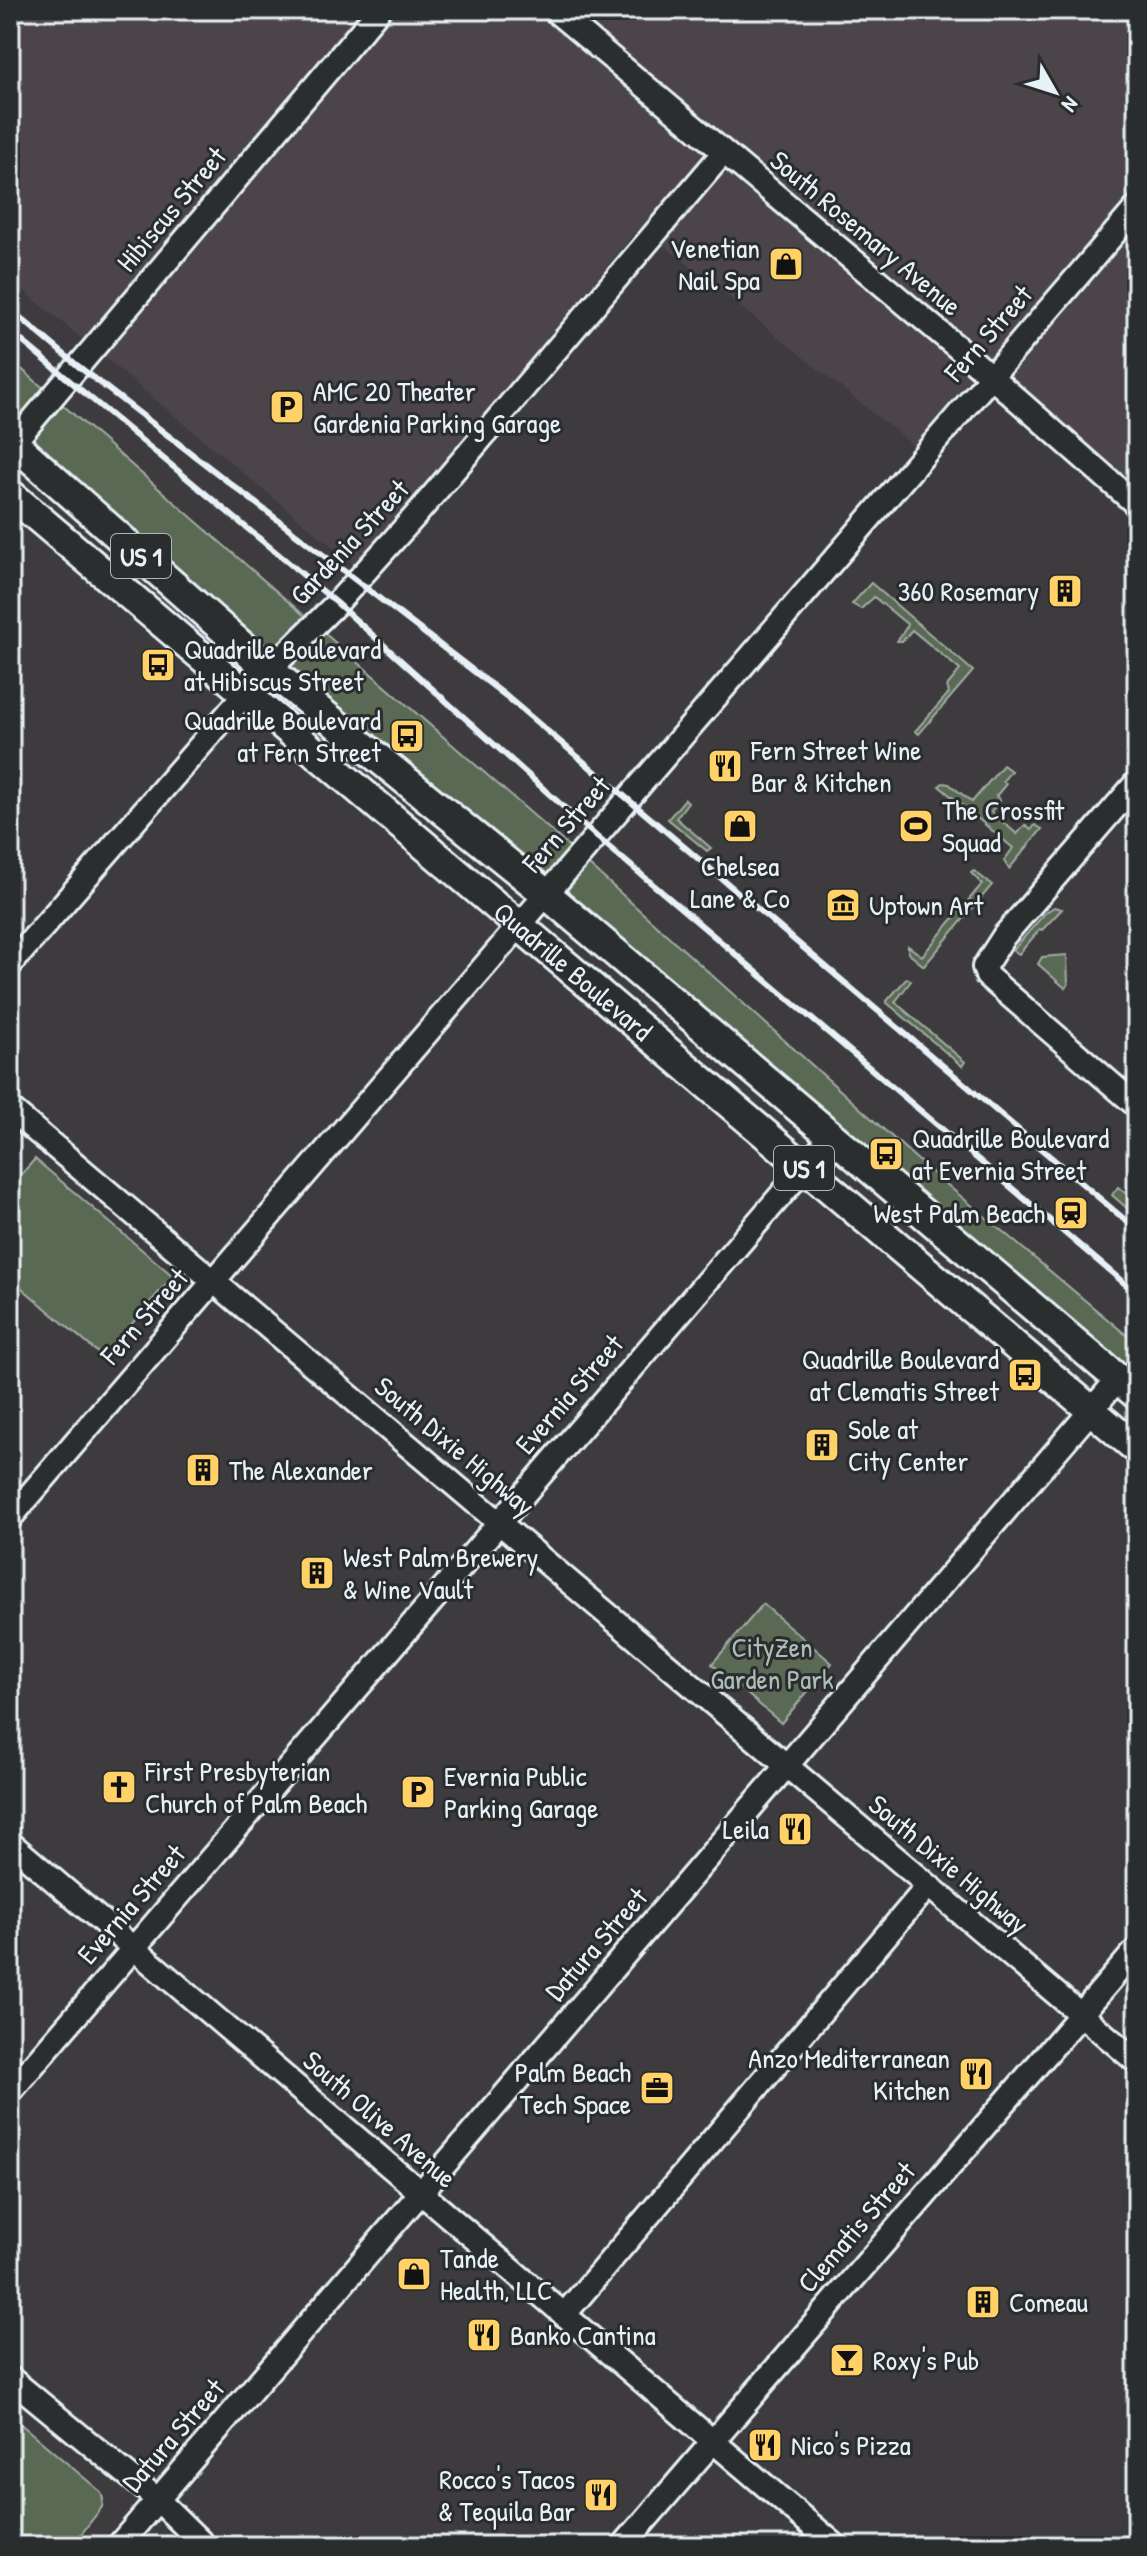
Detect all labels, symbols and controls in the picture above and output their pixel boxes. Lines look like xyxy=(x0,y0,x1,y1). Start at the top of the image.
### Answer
north arrow xyxy=(1015,52,1095,132)
text: N xyxy=(1055,91,1086,119)
street label: Hibiscus Street xyxy=(107,138,235,280)
street label: South Rosemary Avenue xyxy=(762,142,970,324)
place label: Venetian Nail Spa xyxy=(670,229,760,299)
shop icon: Venetian Nail Spa xyxy=(767,245,805,283)
street label: Fern Street xyxy=(935,276,1041,390)
place label: AMC 20 Theater Gardenia Parking Garage xyxy=(313,372,561,442)
parking icon: AMC 20 Theater Gardenia Parking Garage xyxy=(268,388,306,426)
street label: Gardenia Street xyxy=(281,471,417,613)
road number: US 1 xyxy=(111,534,171,578)
place label: 360 Rosemary xyxy=(898,572,1039,610)
building icon: 360 Rosemary xyxy=(1046,572,1084,610)
place label: Quadrille Boulevard at Hibiscus Street xyxy=(184,630,381,700)
bus stop icon: Quadrille Boulevard at Hibiscus Street xyxy=(139,646,177,684)
place label: Quadrille Boulevard at Fern Street xyxy=(184,701,381,771)
bus stop icon: Quadrille Boulevard at Fern Street xyxy=(388,717,426,755)
place label: Fern Street Wine Bar & Kitchen xyxy=(750,731,921,801)
restaurant icon: Fern Street Wine Bar & Kitchen xyxy=(706,747,744,785)
street label: Fern Street xyxy=(513,767,619,881)
place label: The Crossfit Squad xyxy=(942,791,1065,861)
shop icon: Chelsea Lane & Co xyxy=(721,807,759,845)
sports icon: The Crossfit Squad xyxy=(897,807,935,845)
place label: Chelsea Lane & Co xyxy=(690,847,790,917)
museum icon: Uptown Art xyxy=(824,886,862,924)
place label: Uptown Art xyxy=(869,886,984,924)
street label: Quadrille Boulevard xyxy=(485,893,661,1049)
place label: Quadrille Boulevard at Evernia Street xyxy=(912,1119,1109,1189)
bus stop icon: Quadrille Boulevard at Evernia Street xyxy=(867,1135,905,1173)
road number: US 1 xyxy=(774,1146,834,1190)
place label: West Palm Beach xyxy=(873,1194,1045,1232)
station icon: West Palm Beach xyxy=(1052,1194,1090,1232)
street label: Fern Street xyxy=(91,1259,197,1373)
street label: Evernia Street xyxy=(506,1326,632,1462)
place label: Quadrille Boulevard at Clematis Street xyxy=(802,1340,999,1410)
bus stop icon: Quadrille Boulevard at Clematis Street xyxy=(1006,1356,1044,1394)
street label: South Dixie Highway xyxy=(367,1368,543,1524)
place label: Sole at City Center xyxy=(848,1410,968,1480)
building icon: Sole at City Center xyxy=(803,1426,841,1464)
building icon: The Alexander xyxy=(184,1451,222,1489)
place label: The Alexander xyxy=(229,1451,373,1489)
place label: West Palm Brewery & Wine Vault xyxy=(343,1538,539,1608)
building icon: West Palm Brewery & Wine Vault xyxy=(298,1554,336,1592)
park label: CityZen Garden Park xyxy=(710,1628,834,1698)
place label: First Presbyterian Church of Palm Beach xyxy=(144,1752,367,1822)
place label: Evernia Public Parking Garage xyxy=(444,1757,598,1827)
church icon: First Presbyterian Church of Palm Beach xyxy=(100,1768,138,1806)
parking icon: Evernia Public Parking Garage xyxy=(399,1773,437,1811)
street label: South Dixie Highway xyxy=(861,1786,1037,1942)
place label: Leila xyxy=(723,1810,769,1848)
restaurant icon: Leila xyxy=(776,1810,814,1848)
street label: Evernia Street xyxy=(68,1836,194,1972)
street label: Datura Street xyxy=(536,1879,656,2009)
place label: Anzo Mediterranean Kitchen xyxy=(748,2039,950,2109)
street label: South Olive Avenue xyxy=(295,2042,465,2196)
place label: Palm Beach Tech Space xyxy=(515,2053,631,2123)
restaurant icon: Anzo Mediterranean Kitchen xyxy=(957,2055,995,2093)
office icon: Palm Beach Tech Space xyxy=(638,2069,676,2107)
street label: Clematis Street xyxy=(788,2153,924,2301)
place label: Tande Health, LLC xyxy=(440,2239,552,2309)
shop icon: Tande Health, LLC xyxy=(395,2255,433,2293)
building icon: Comeau xyxy=(964,2283,1002,2321)
place label: Comeau xyxy=(1009,2283,1088,2321)
restaurant icon: Banko Cantina xyxy=(465,2316,503,2354)
place label: Banko Cantina xyxy=(510,2316,656,2354)
bar icon: Roxy's Pub xyxy=(828,2341,866,2379)
place label: Roxy's Pub xyxy=(873,2341,979,2379)
street label: Datura Street xyxy=(113,2370,233,2500)
restaurant icon: Nico's Pizza xyxy=(746,2426,784,2464)
place label: Nico's Pizza xyxy=(791,2426,911,2464)
place label: Rocco's Tacos & Tequila Bar xyxy=(438,2460,575,2530)
restaurant icon: Rocco's Tacos & Tequila Bar xyxy=(582,2476,620,2514)

